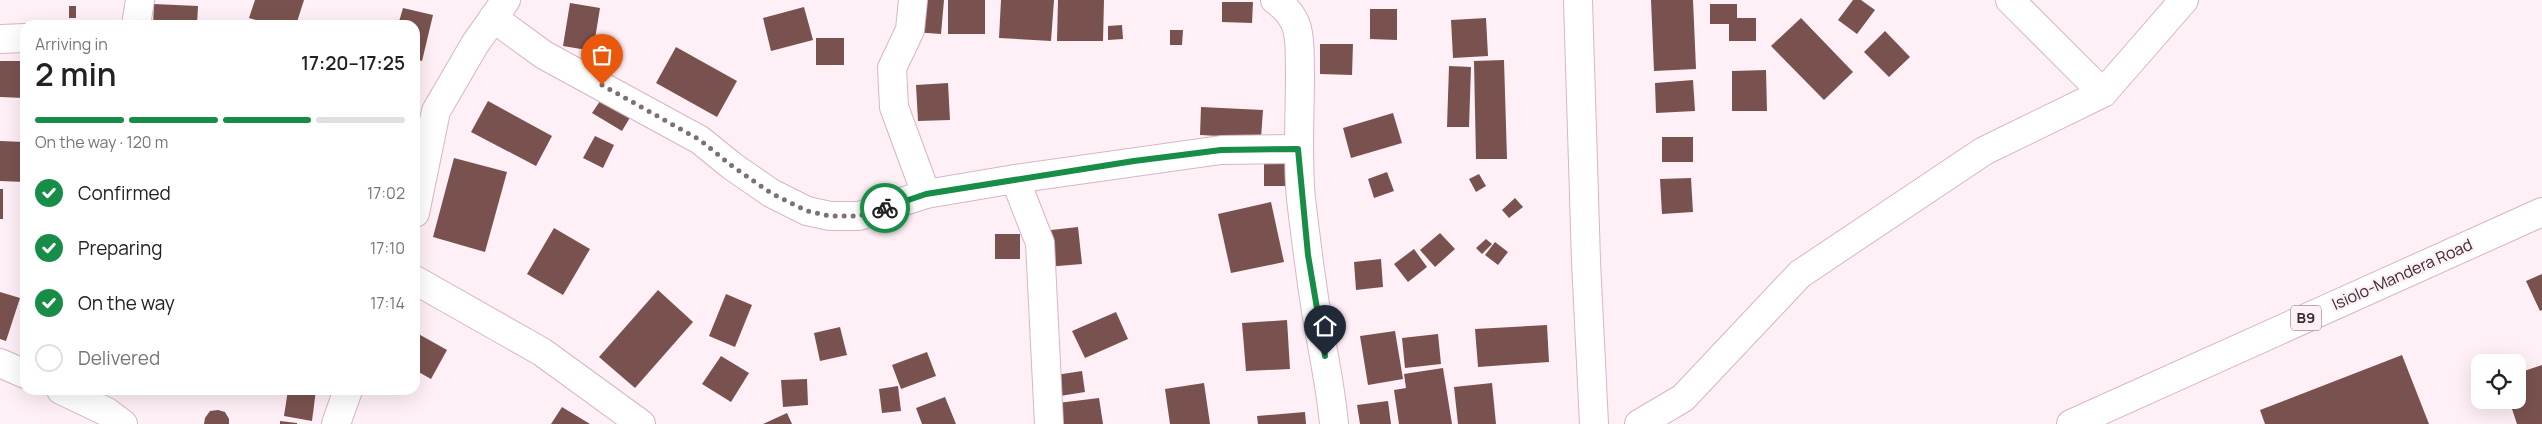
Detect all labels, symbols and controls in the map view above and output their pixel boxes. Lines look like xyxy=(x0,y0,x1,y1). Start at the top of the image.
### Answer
text: Arriving in xyxy=(35,33,108,55)
pin xyxy=(581,34,623,85)
icon: bag xyxy=(588,41,616,69)
text: 17:20–17:25 xyxy=(301,50,405,76)
text: 2 min xyxy=(35,52,117,96)
text: On the way · 120 m xyxy=(35,131,168,153)
icon: check xyxy=(35,179,63,207)
text: Confirmed xyxy=(78,180,171,206)
text: 17:02 xyxy=(367,182,405,204)
courier xyxy=(860,183,910,233)
icon: bike xyxy=(871,194,899,222)
street label: Isiolo-Mandera Road xyxy=(2328,233,2476,315)
icon: check xyxy=(35,234,63,262)
text: Preparing xyxy=(78,235,163,261)
text: 17:10 xyxy=(370,237,405,259)
icon: check xyxy=(35,289,63,317)
text: On the way xyxy=(78,290,175,316)
text: 17:14 xyxy=(370,292,405,314)
pin xyxy=(1304,305,1346,356)
road number: B9 xyxy=(2291,306,2321,330)
icon: home xyxy=(1311,312,1339,340)
text: Delivered xyxy=(78,345,160,371)
map controls xyxy=(2471,354,2526,409)
button: locate xyxy=(2471,354,2526,409)

